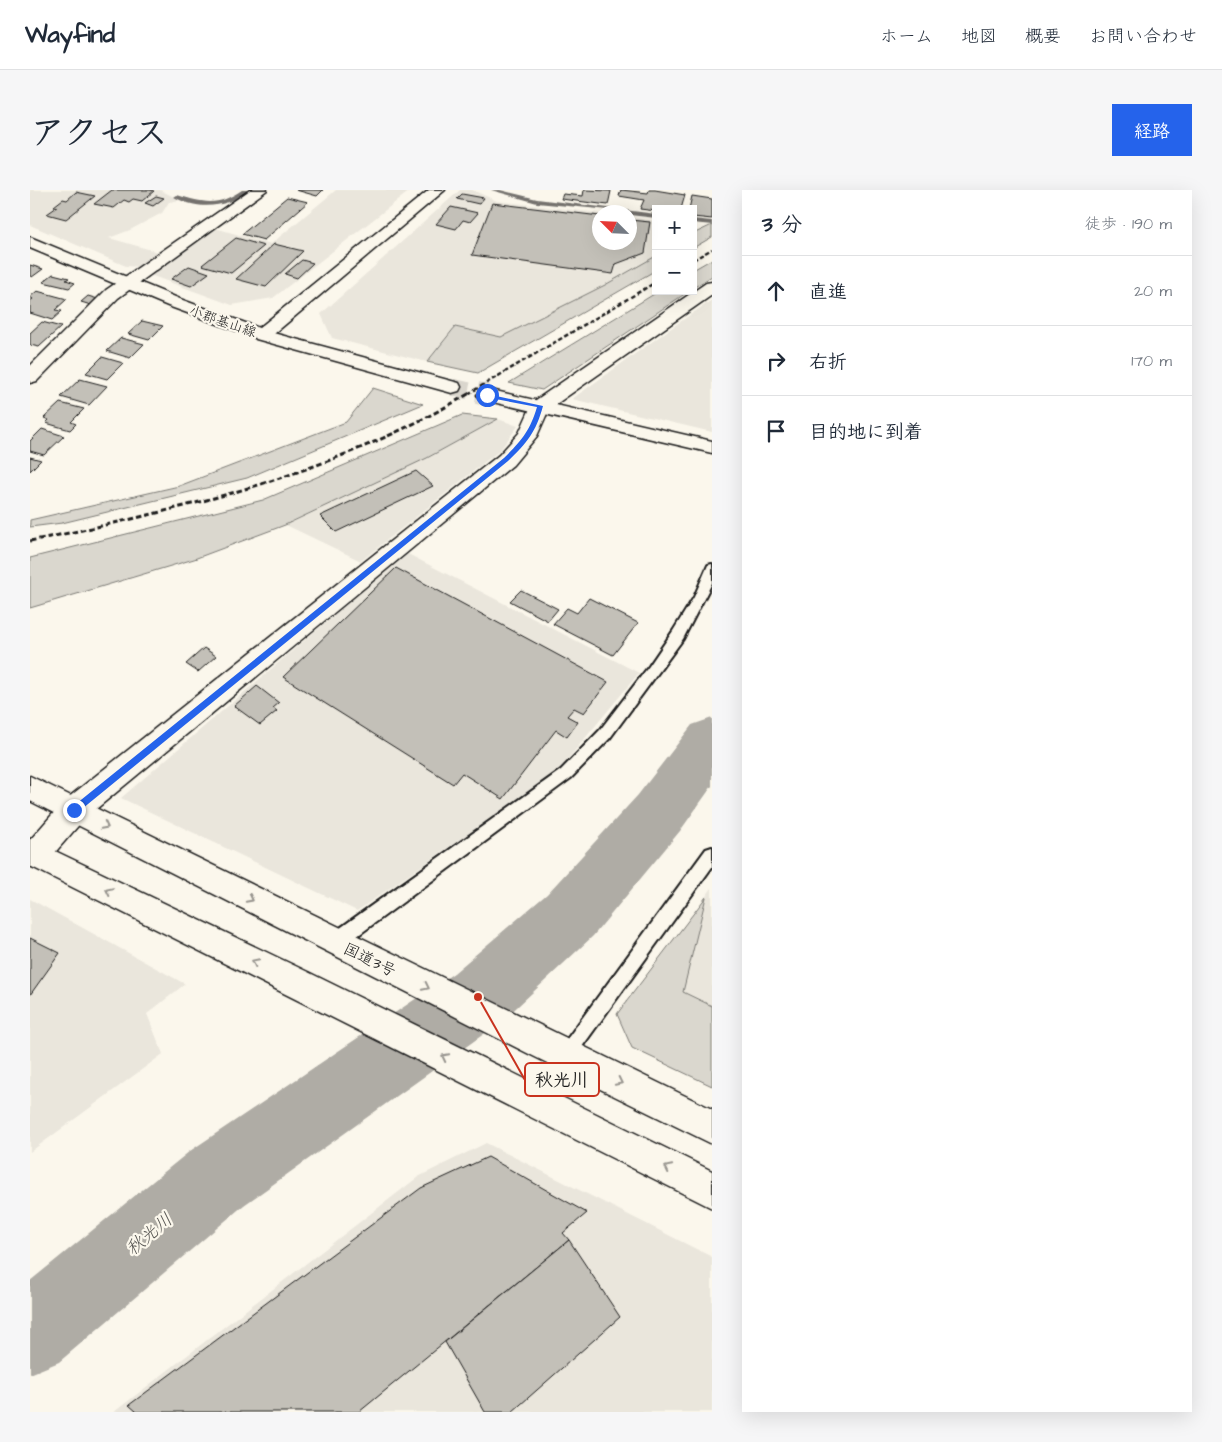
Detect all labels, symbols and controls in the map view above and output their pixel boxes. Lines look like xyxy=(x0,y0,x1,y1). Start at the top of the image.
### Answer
text: Wayfind xyxy=(25,18,115,52)
text: ホーム xyxy=(880,24,933,49)
text: 地図 xyxy=(961,24,997,49)
text: 概要 xyxy=(1025,24,1061,49)
text: お問い合わせ xyxy=(1089,24,1197,49)
button: 経路 xyxy=(1112,104,1192,156)
text: アクセス xyxy=(30,109,168,158)
north arrow xyxy=(592,205,637,250)
map controls xyxy=(652,205,697,295)
button: + xyxy=(652,205,697,250)
text: 3 分 xyxy=(762,210,802,239)
text: 徒歩 · 190 m xyxy=(1085,213,1172,235)
button: − xyxy=(652,250,697,295)
icon: ahead xyxy=(762,277,790,305)
text: 直進 xyxy=(809,279,847,306)
text: 20 m xyxy=(1134,280,1172,302)
street label: 小郡基山線 xyxy=(186,301,259,343)
icon: right xyxy=(762,347,790,375)
text: 右折 xyxy=(809,349,847,376)
text: 170 m xyxy=(1131,350,1172,372)
route start xyxy=(476,384,499,407)
icon: arrive xyxy=(762,417,790,445)
text: 目的地に到着 xyxy=(809,419,923,446)
route end xyxy=(63,799,86,822)
one-way arrow xyxy=(100,820,109,830)
one-way arrow xyxy=(105,887,114,897)
one-way arrow xyxy=(245,893,254,903)
street label: 国道3号 xyxy=(340,938,400,982)
one-way arrow xyxy=(251,958,260,968)
one-way arrow xyxy=(421,981,430,991)
one-way arrow xyxy=(441,1053,450,1063)
callout: 秋光川 xyxy=(525,1063,599,1096)
text: 秋光川 xyxy=(535,1068,589,1093)
one-way arrow xyxy=(614,1076,623,1086)
one-way arrow xyxy=(665,1164,674,1174)
water label: 秋光川 xyxy=(121,1207,178,1261)

